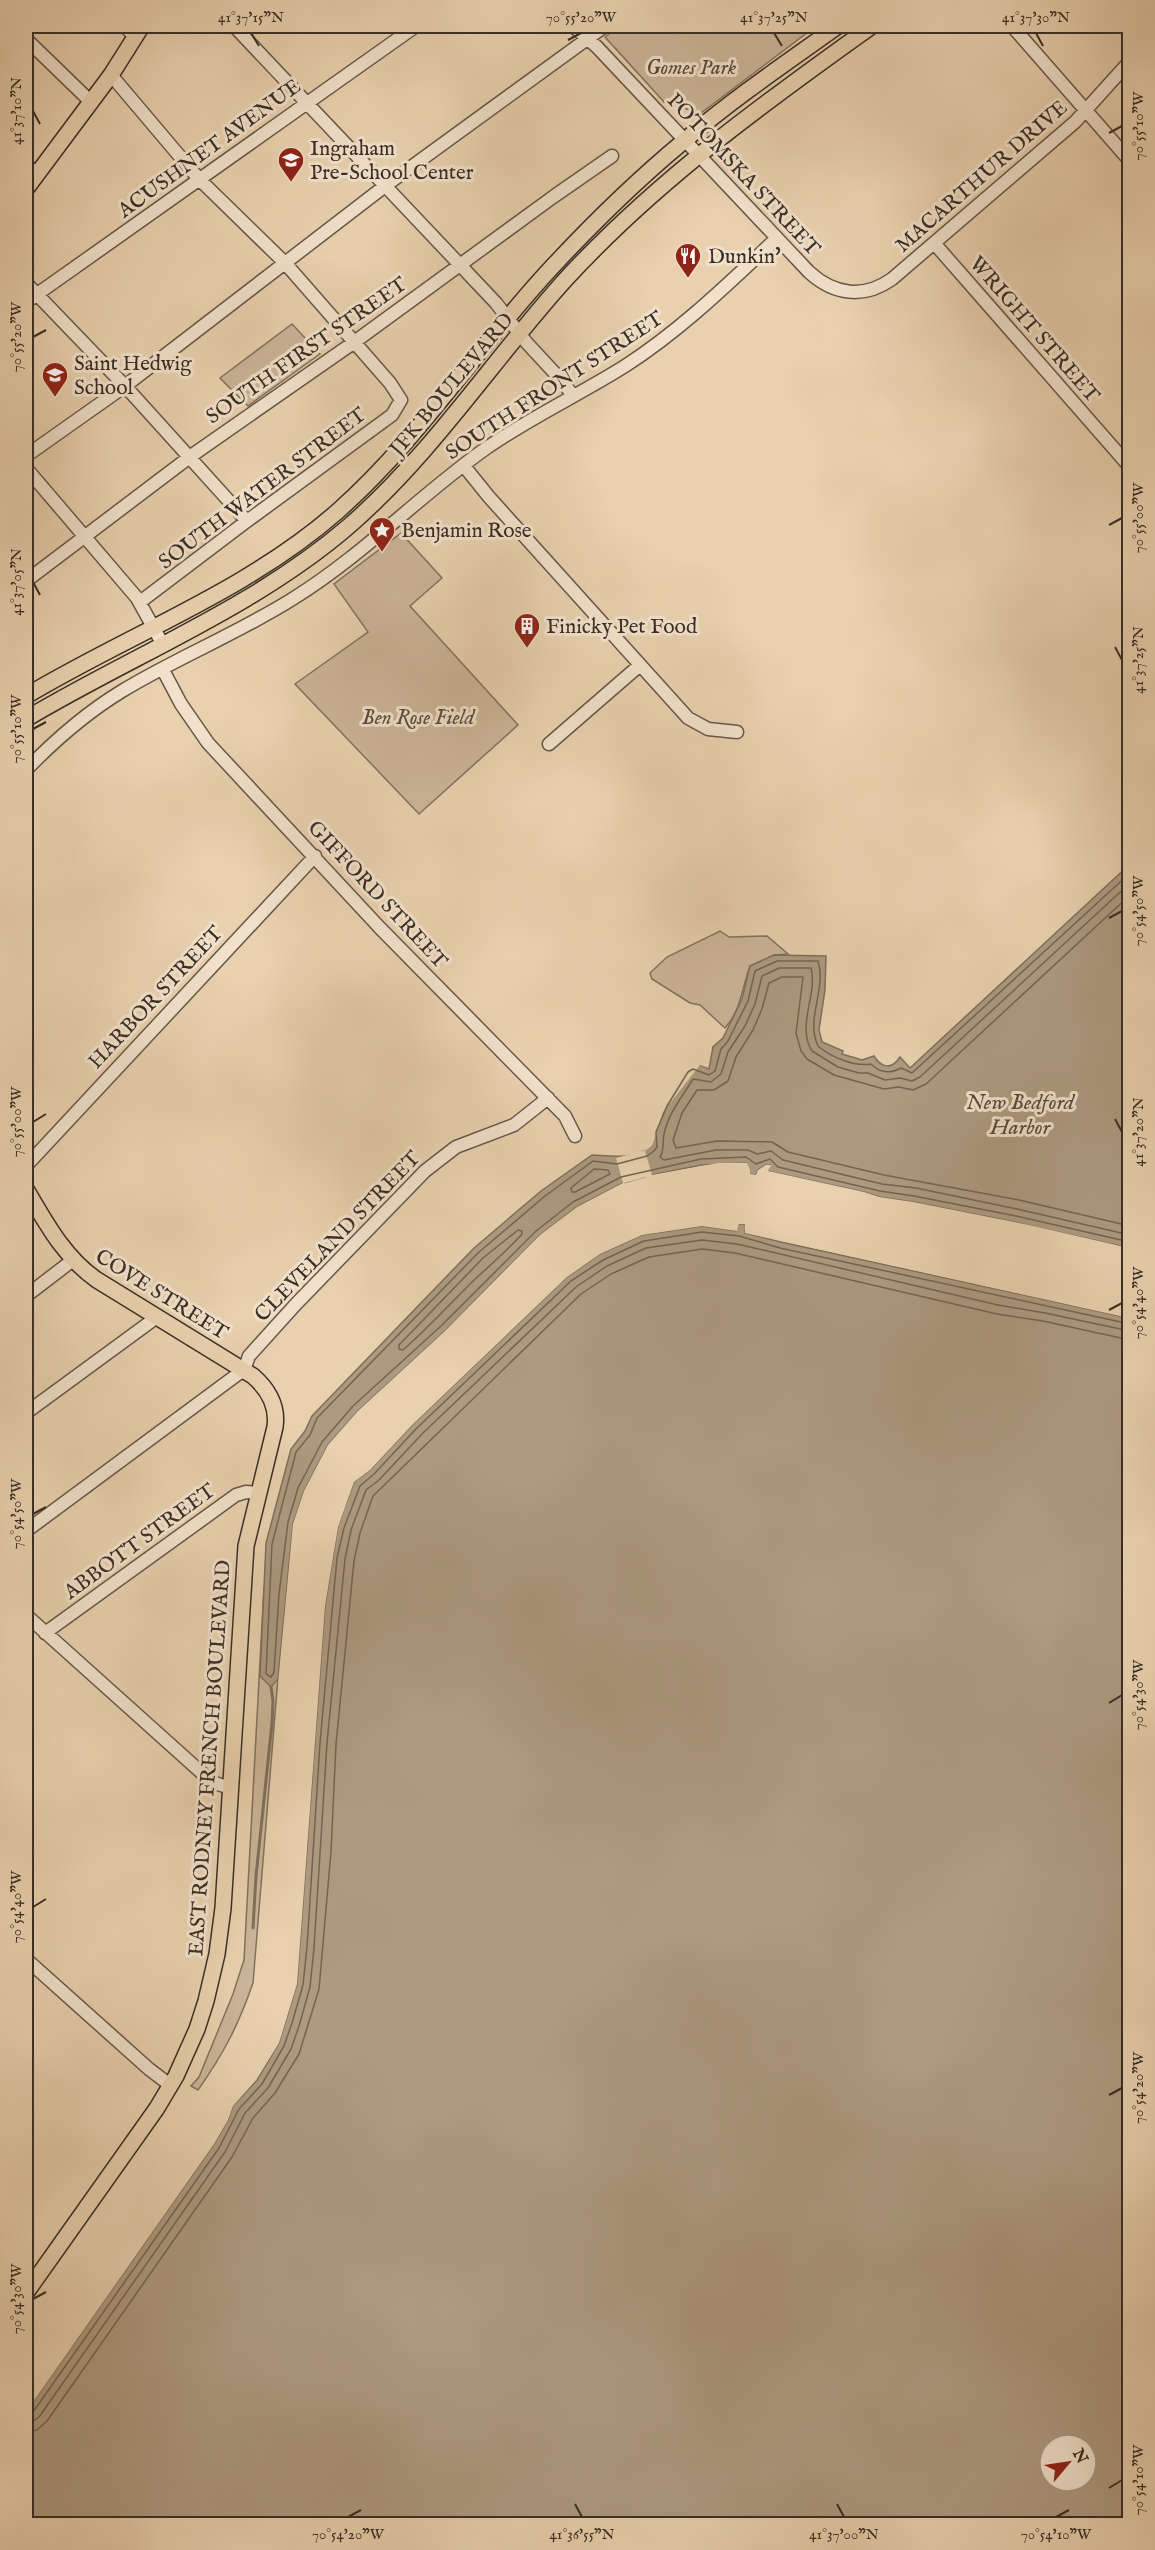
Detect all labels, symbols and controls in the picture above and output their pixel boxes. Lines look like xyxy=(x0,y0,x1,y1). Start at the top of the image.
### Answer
text: 41°37'15"N xyxy=(218,8,284,27)
text: 70°55'20"W xyxy=(546,8,617,27)
text: 41°37'25"N xyxy=(740,8,808,27)
text: 41°37'30"N xyxy=(1002,8,1070,27)
park label: Gomes Park xyxy=(646,55,737,82)
street label: ACUSHNET AVENUE xyxy=(112,74,307,225)
text: 41°37'10"N xyxy=(7,77,26,145)
street label: POTOMSKA STREET xyxy=(660,88,826,263)
text: 70°55'10"W xyxy=(1129,91,1148,160)
street label: MACARTHUR DRIVE xyxy=(890,95,1074,259)
place label: Ingraham Pre-School Center xyxy=(310,136,474,187)
school or university icon: Ingraham Pre-School Center xyxy=(276,145,306,183)
restaurant icon: Dunkin' xyxy=(673,241,703,279)
place label: Dunkin' xyxy=(708,244,781,271)
street label: WRIGHT STREET xyxy=(963,251,1105,409)
street label: SOUTH FIRST STREET xyxy=(201,271,413,431)
text: 70°55'20"W xyxy=(7,301,26,372)
street label: SOUTH FRONT STREET xyxy=(441,305,669,467)
street label: JFK BOULEVARD xyxy=(383,308,520,464)
place label: Saint Hedwig School xyxy=(74,351,192,402)
school or university icon: Saint Hedwig School xyxy=(40,360,70,398)
street label: SOUTH WATER STREET xyxy=(154,402,373,576)
text: 70°55'00"W xyxy=(1129,482,1148,553)
place icon: Benjamin Rose xyxy=(367,515,397,553)
place label: Benjamin Rose xyxy=(401,518,532,545)
text: 41°37'05"N xyxy=(7,548,26,616)
building icon: Finicky Pet Food xyxy=(512,611,542,649)
place label: Finicky Pet Food xyxy=(546,614,698,641)
text: 41°37'25"N xyxy=(1129,626,1148,694)
text: 70°55'10"W xyxy=(7,694,26,763)
park label: Ben Rose Field xyxy=(362,705,476,732)
street label: GIFFORD STREET xyxy=(301,815,453,975)
text: 70°54'50"W xyxy=(1129,875,1148,946)
street label: HARBOR STREET xyxy=(83,920,230,1075)
text: 70°55'00"W xyxy=(7,1086,26,1157)
water label: New Bedford Harbor xyxy=(966,1089,1076,1142)
text: 41°37'20"N xyxy=(1129,1097,1148,1167)
street label: CLEVELAND STREET xyxy=(249,1145,427,1328)
street label: COVE STREET xyxy=(90,1244,233,1347)
text: 70°54'40"W xyxy=(1129,1266,1148,1339)
text: 70°54'50"W xyxy=(7,1478,26,1549)
street label: ABBOTT STREET xyxy=(58,1478,222,1607)
street label: EAST RODNEY FRENCH BOULEVARD xyxy=(183,1559,238,1957)
text: 70°54'30"W xyxy=(1129,1659,1148,1730)
text: 70°54'40"W xyxy=(7,1870,26,1943)
text: 70°54'20"W xyxy=(1129,2051,1148,2124)
text: 70°54'30"W xyxy=(7,2263,26,2334)
north arrow xyxy=(1038,2433,1098,2493)
text: 70°54'10"W xyxy=(1129,2444,1148,2515)
text: N xyxy=(1067,2445,1092,2468)
text: 70°54'20"W xyxy=(312,2525,385,2544)
text: 41°36'55"N xyxy=(549,2525,615,2544)
text: 41°37'00"N xyxy=(809,2525,879,2544)
text: 70°54'10"W xyxy=(1021,2525,1092,2544)

